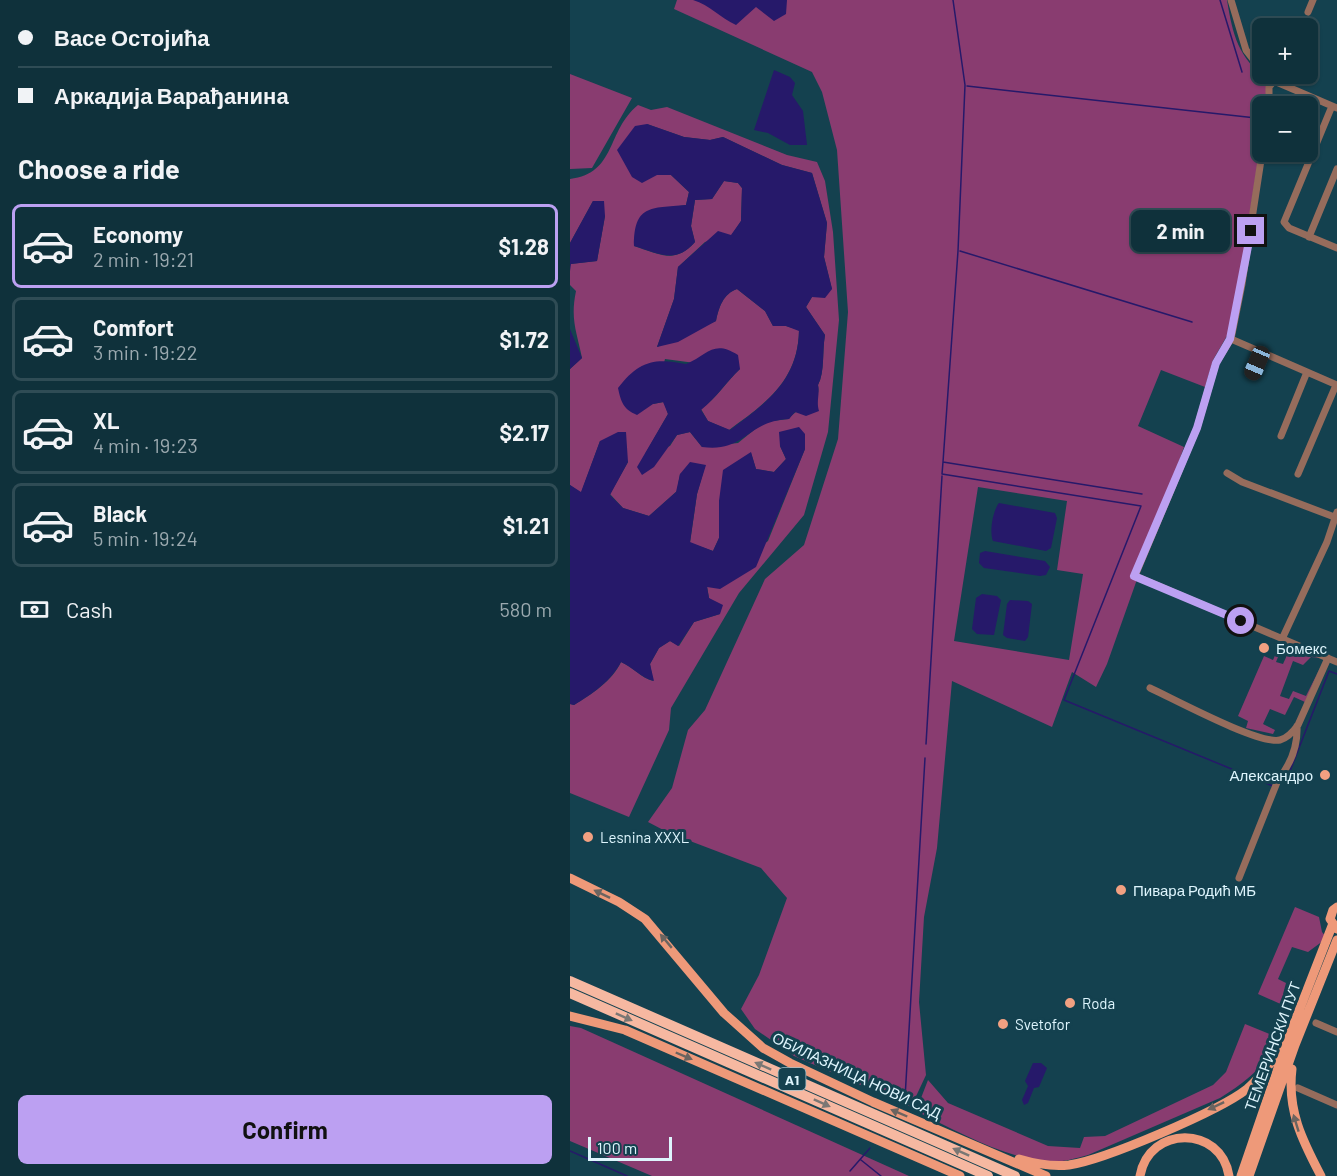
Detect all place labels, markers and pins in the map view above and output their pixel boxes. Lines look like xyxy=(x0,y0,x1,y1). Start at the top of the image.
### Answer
place label: Бомекс xyxy=(1276,639,1328,657)
marker: Бомекс xyxy=(1257,641,1271,655)
place label: Александро xyxy=(1230,766,1313,784)
marker: Александро xyxy=(1318,768,1332,782)
place label: Lesnina XXXL xyxy=(600,828,689,846)
marker: Lesnina XXXL xyxy=(581,830,595,844)
place label: Пивара Родић МБ xyxy=(1133,881,1256,899)
marker: Пивара Родић МБ xyxy=(1114,883,1128,897)
place label: Roda xyxy=(1082,994,1115,1012)
marker: Roda xyxy=(1063,996,1077,1010)
place label: Svetofor xyxy=(1015,1015,1071,1033)
marker: Svetofor xyxy=(996,1017,1010,1031)

